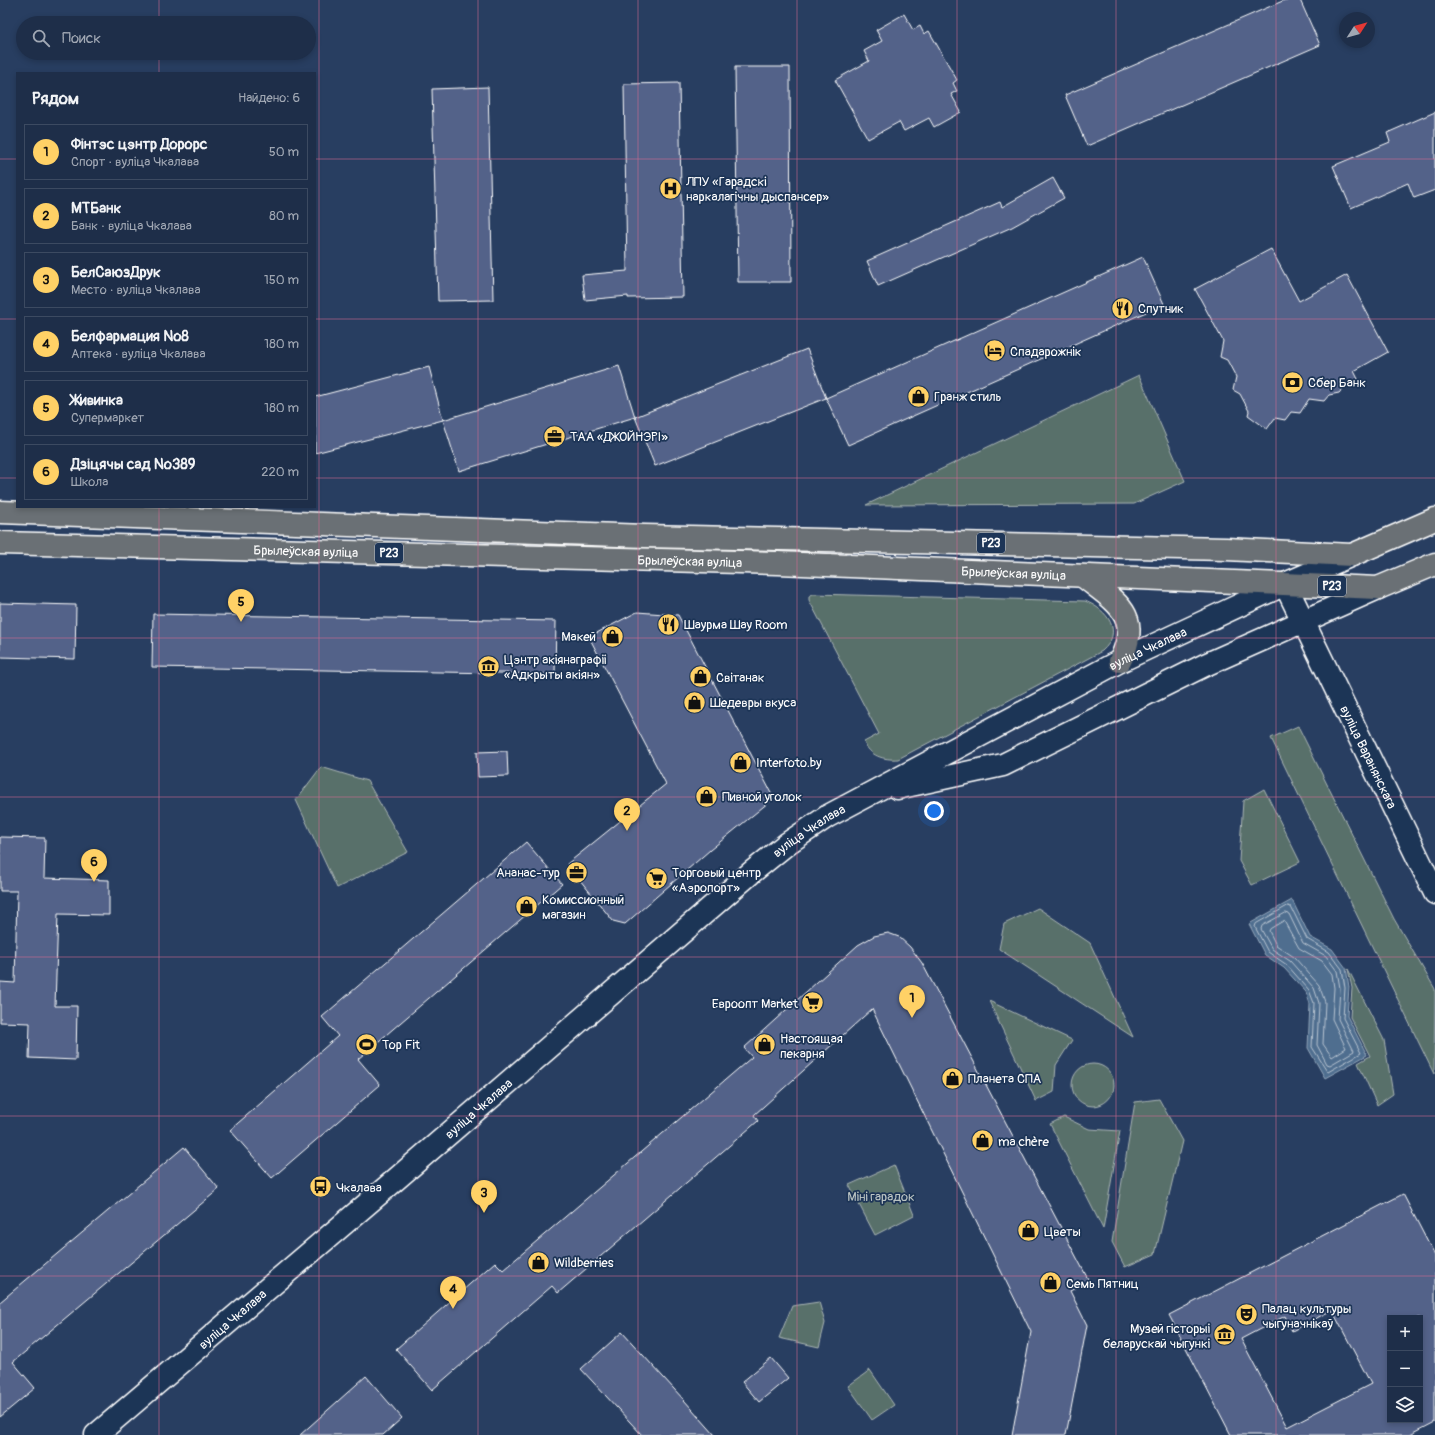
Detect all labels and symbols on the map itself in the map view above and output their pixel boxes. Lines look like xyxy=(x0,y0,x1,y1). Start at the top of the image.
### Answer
north arrow xyxy=(1339,12,1375,48)
place label: ЛПУ «Гарадскі наркалагічны дыспансер» xyxy=(685,174,829,205)
hospital icon: ЛПУ «Гарадскі наркалагічны дыспансер» xyxy=(658,175,684,201)
restaurant icon: Спутник xyxy=(1109,295,1135,321)
place label: Спутник xyxy=(1138,301,1184,317)
hotel icon: Спадарожнік xyxy=(982,338,1008,364)
place label: Спадарожнік xyxy=(1010,344,1082,360)
bank icon: Сбер Банк xyxy=(1279,369,1305,395)
place label: Сбер Банк xyxy=(1308,375,1366,391)
shop icon: Гранж стиль xyxy=(906,383,932,409)
place label: Гранж стиль xyxy=(934,389,1002,405)
office icon: ТАА «ДЖОЙНЭРI» xyxy=(542,423,568,449)
place label: ТАА «ДЖОЙНЭРI» xyxy=(570,429,668,445)
road number: Р23 xyxy=(977,533,1005,553)
street label: Брылеўская вуліца xyxy=(253,543,358,561)
road number: Р23 xyxy=(375,543,403,563)
street label: Брылеўская вуліца xyxy=(637,552,742,571)
street label: Брылеўская вуліца xyxy=(961,564,1066,584)
road number: Р23 xyxy=(1318,576,1346,596)
pin: 5 xyxy=(228,589,254,622)
restaurant icon: Шаурма Шау Room xyxy=(655,611,681,637)
place label: Шаурма Шау Room xyxy=(684,617,788,633)
shop icon: Макей xyxy=(599,623,625,649)
street label: вуліца Чкалава xyxy=(1106,624,1190,674)
place label: Макей xyxy=(561,629,596,645)
place label: Цэнтр акіянаграфіі «Адкрыты акіян» xyxy=(504,652,606,683)
museum icon: Цэнтр акіянаграфіі «Адкрыты акіян» xyxy=(476,653,502,679)
shop icon: Світанак xyxy=(688,664,714,690)
place label: Світанак xyxy=(716,670,765,686)
shop icon: Шедевры вкуса xyxy=(681,689,707,715)
place label: Шедевры вкуса xyxy=(710,695,796,711)
street label: вуліца Варанянскага xyxy=(1336,703,1400,811)
shop icon: Interfoto.by xyxy=(728,749,754,775)
place label: Interfoto.by xyxy=(756,755,822,771)
shop icon: Пивной уголок xyxy=(694,783,720,809)
place label: Пивной уголок xyxy=(722,789,802,805)
pin: 2 xyxy=(614,798,640,831)
street label: вуліца Чкалава xyxy=(770,801,848,861)
your location xyxy=(924,801,944,821)
pin: 6 xyxy=(81,849,107,882)
office icon: Ананас-тур xyxy=(563,859,589,885)
place label: Ананас-тур xyxy=(496,865,560,881)
place label: Торговый центр «Аэропорт» xyxy=(672,865,761,896)
supermarket icon: Торговый центр «Аэропорт» xyxy=(644,866,670,892)
place label: Комиссионный магазин xyxy=(542,892,624,923)
shop icon: Комиссионный магазин xyxy=(514,893,540,919)
pin: 1 xyxy=(899,985,925,1018)
supermarket icon: Евроопт Market xyxy=(800,990,826,1016)
place label: Евроопт Market xyxy=(712,996,799,1012)
sports icon: Top Fit xyxy=(353,1031,379,1057)
place label: Настоящая пекарня xyxy=(780,1031,843,1062)
shop icon: Настоящая пекарня xyxy=(752,1032,778,1058)
place label: Top Fit xyxy=(382,1037,421,1053)
shop icon: Планета СПА xyxy=(940,1065,966,1091)
place label: Планета СПА xyxy=(968,1071,1042,1087)
street label: вуліца Чкалава xyxy=(442,1075,516,1142)
shop icon: ma chère xyxy=(969,1128,995,1154)
place label: ma chère xyxy=(998,1134,1049,1150)
bus stop icon: Чкалава xyxy=(307,1174,333,1200)
place label: Чкалава xyxy=(336,1180,382,1196)
pin: 3 xyxy=(471,1180,497,1213)
park label: Міні гарадок xyxy=(847,1189,915,1205)
shop icon: Цветы xyxy=(1015,1218,1041,1244)
place label: Цветы xyxy=(1044,1224,1081,1240)
shop icon: Wildberries xyxy=(525,1249,551,1275)
place label: Wildberries xyxy=(554,1255,614,1271)
shop icon: Семь Пятниц xyxy=(1037,1270,1063,1296)
pin: 4 xyxy=(440,1276,466,1309)
place label: Семь Пятниц xyxy=(1066,1276,1139,1292)
street label: вуліца Чкалава xyxy=(196,1286,270,1353)
place label: Палац культуры чыгуначнікаў xyxy=(1262,1301,1351,1332)
theatre icon: Палац культуры чыгуначнікаў xyxy=(1233,1302,1259,1328)
place label: Музей гісторыі беларускай чыгункі xyxy=(1103,1321,1210,1352)
museum icon: Музей гісторыі беларускай чыгункі xyxy=(1212,1322,1238,1348)

